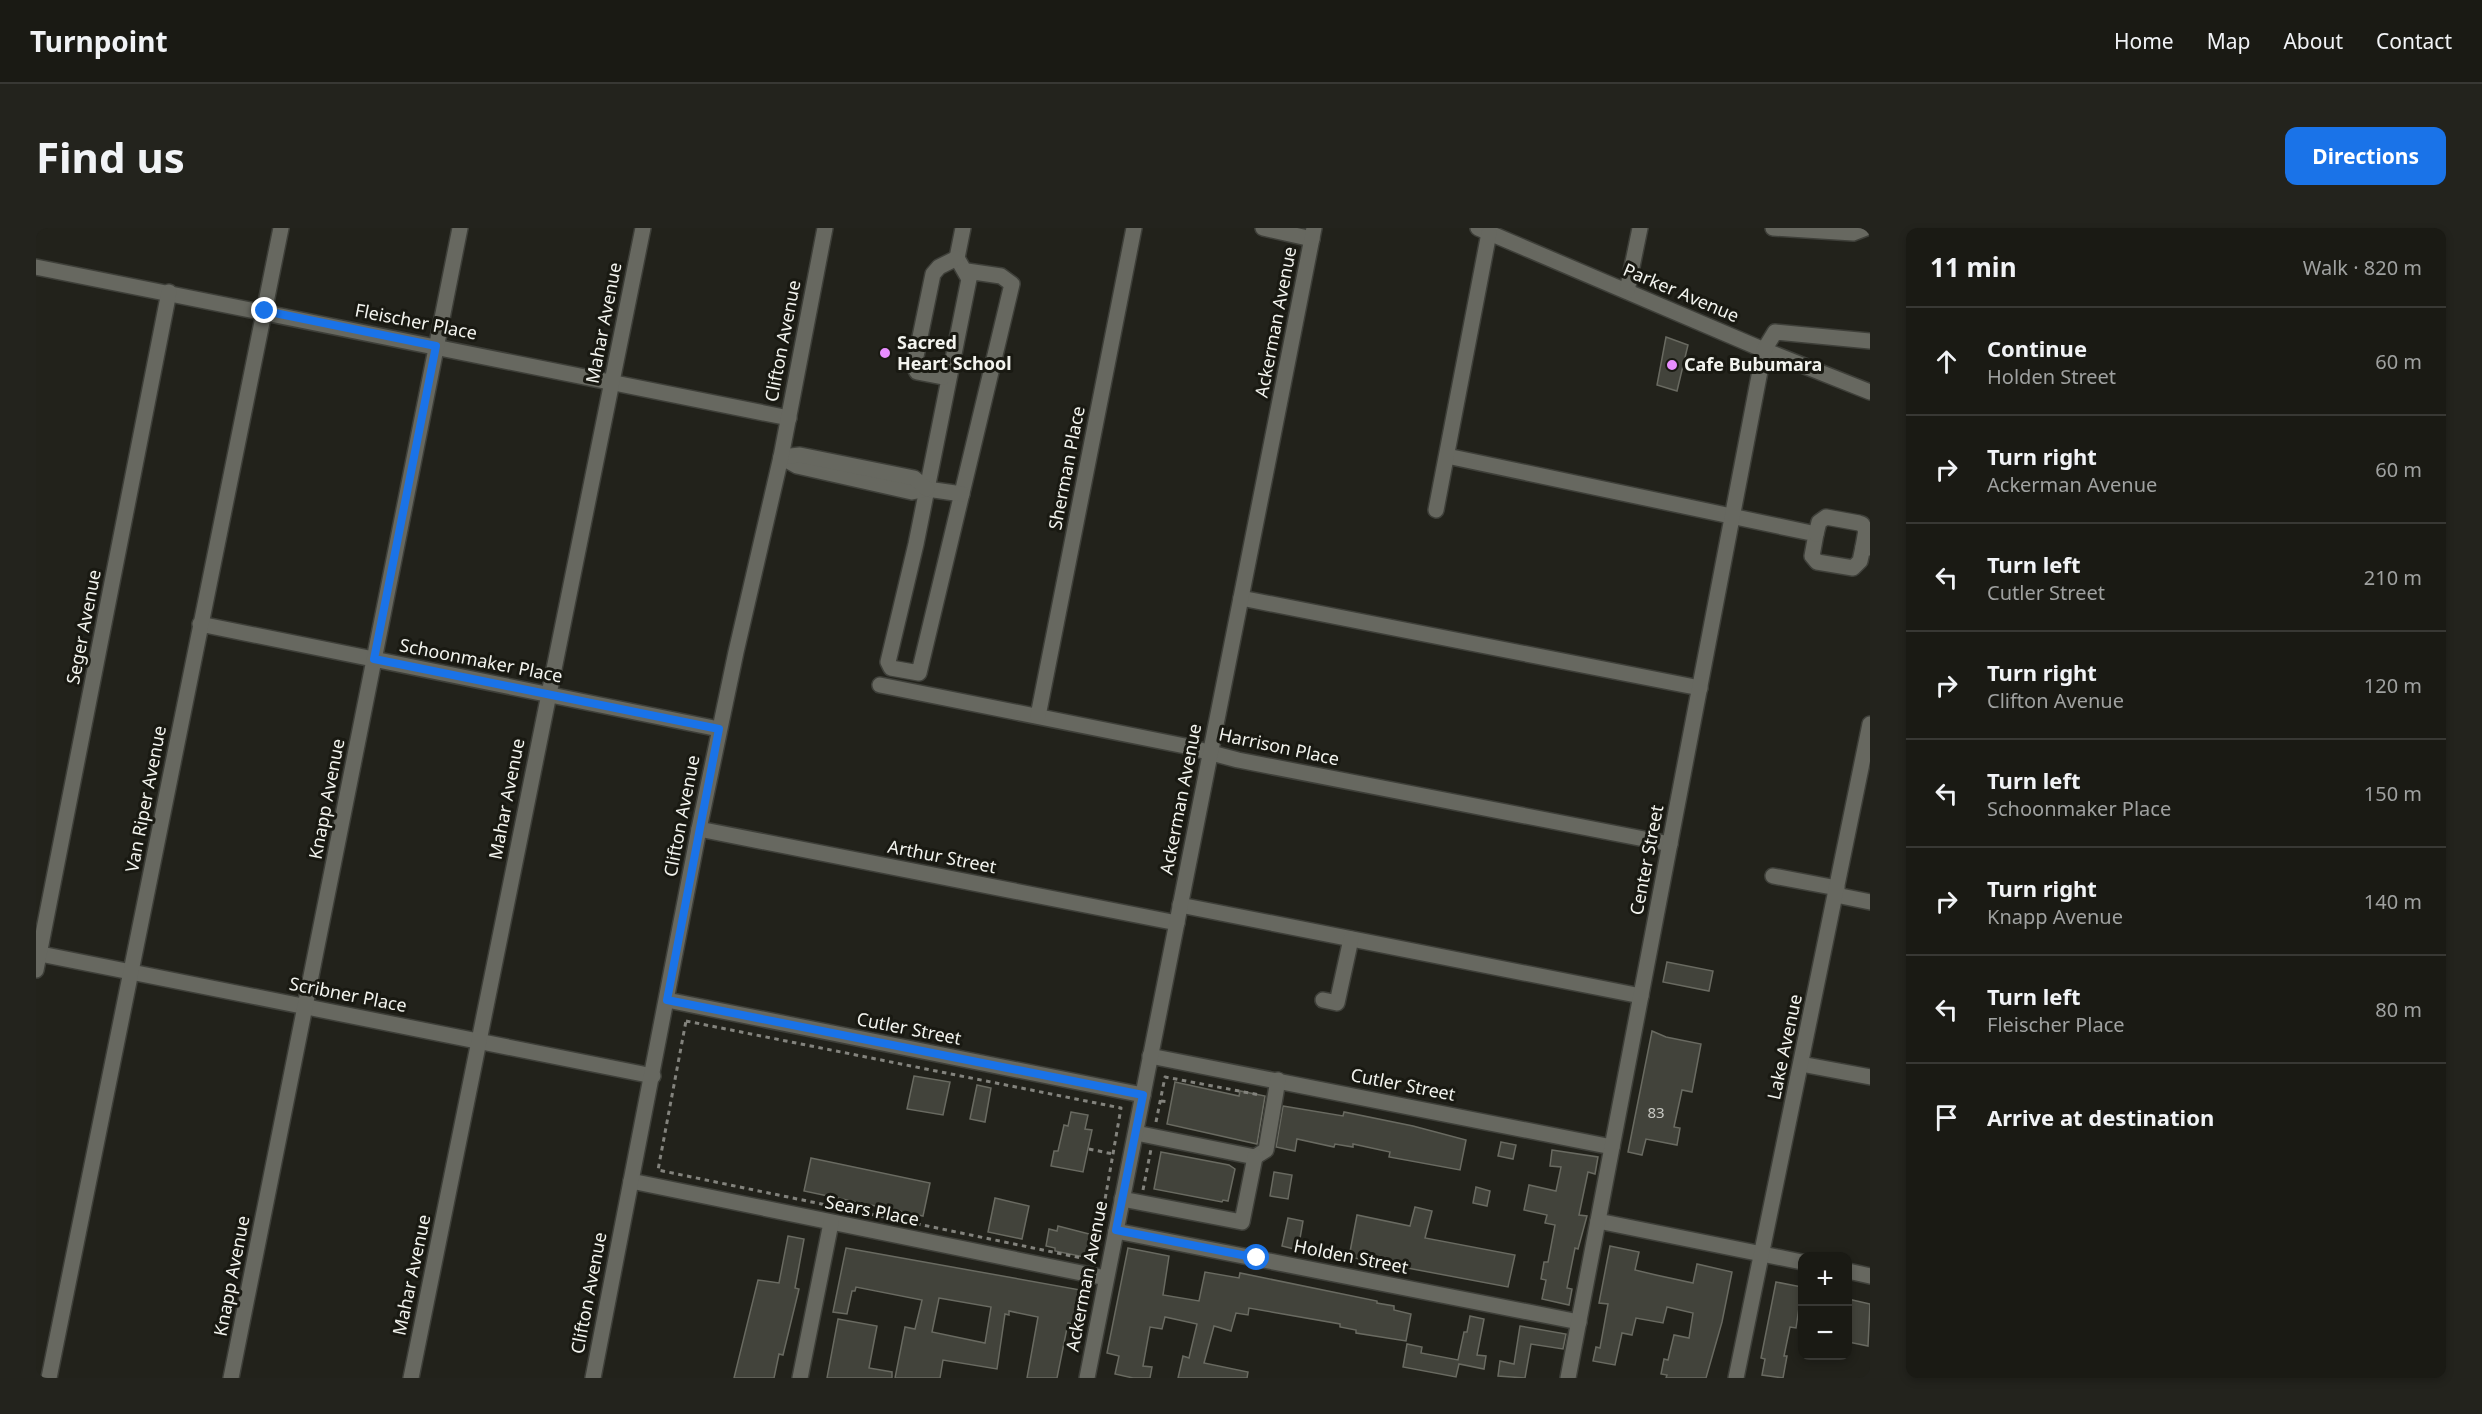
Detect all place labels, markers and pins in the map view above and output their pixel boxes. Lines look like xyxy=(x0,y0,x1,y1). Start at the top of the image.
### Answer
place label: Sacred Heart School xyxy=(897,330,1012,375)
marker: Sacred Heart School xyxy=(878,346,892,360)
place label: Cafe Bubumara xyxy=(1684,352,1822,376)
marker: Cafe Bubumara xyxy=(1665,358,1679,372)

